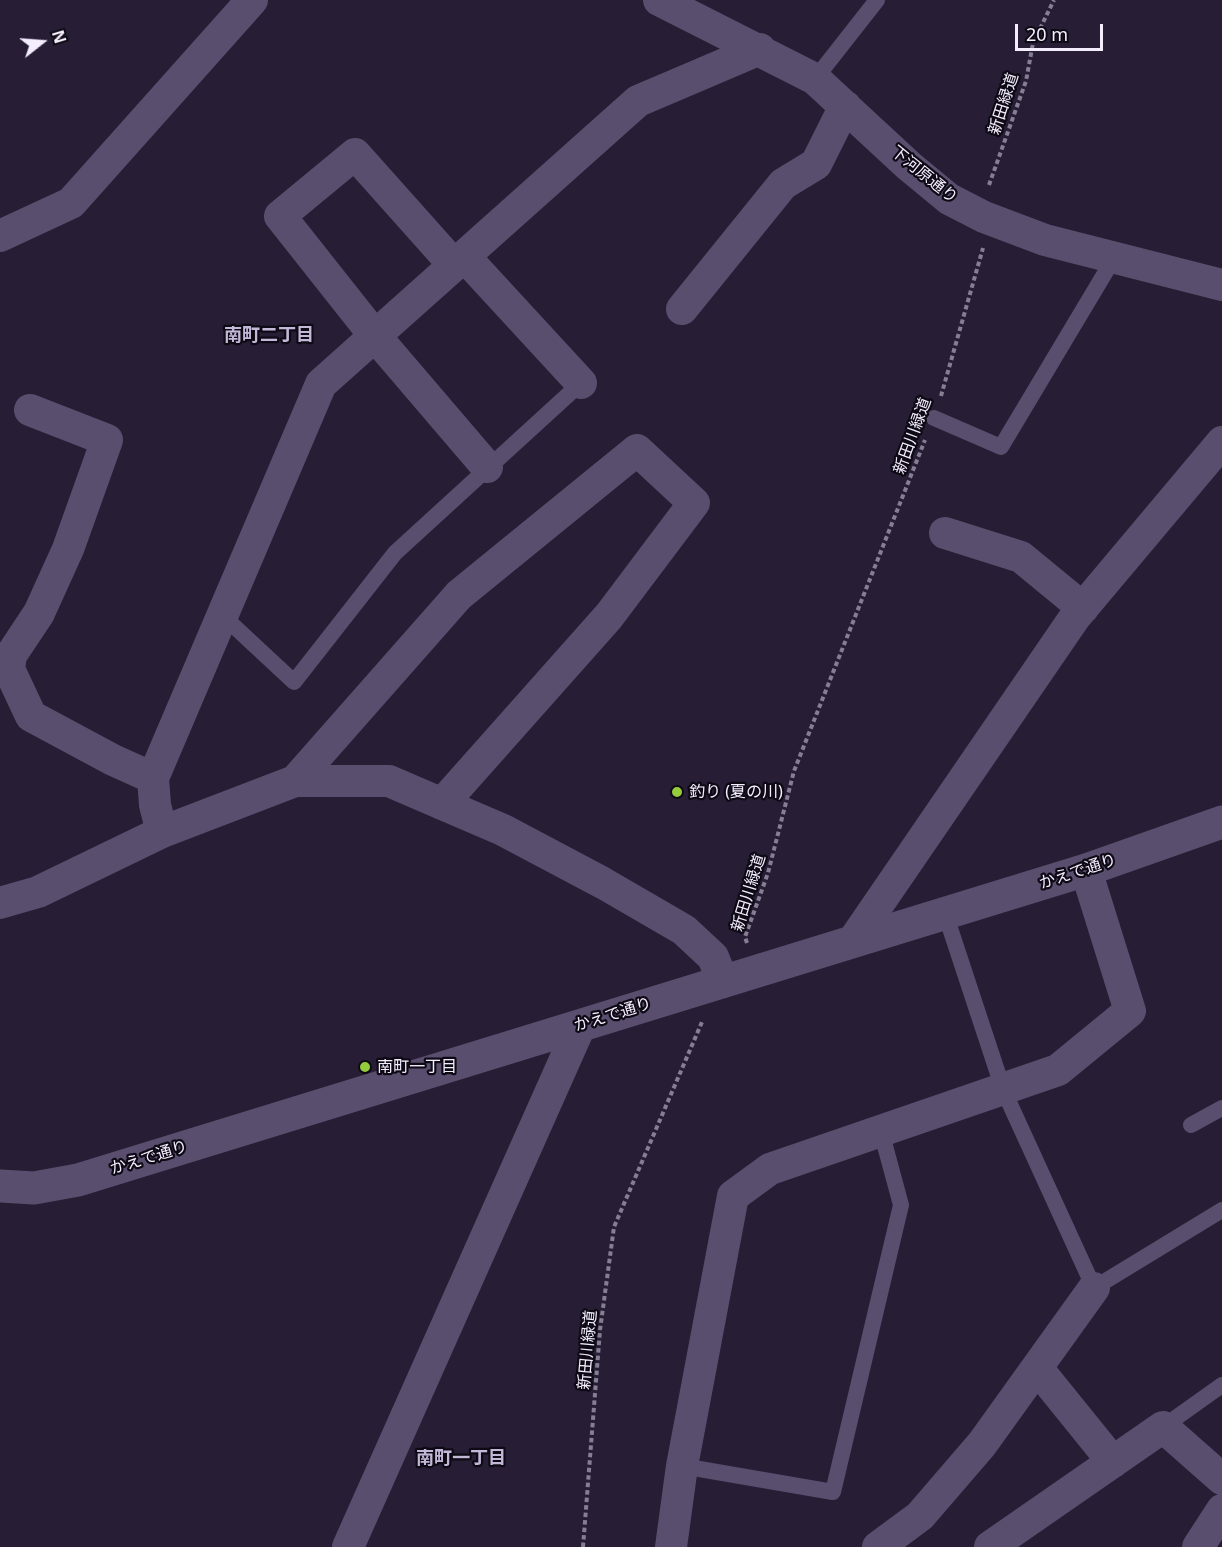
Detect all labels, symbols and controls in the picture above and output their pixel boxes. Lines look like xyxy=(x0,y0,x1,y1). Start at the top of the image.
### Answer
north arrow xyxy=(12,12,72,72)
scale bar xyxy=(1018,12,1106,50)
text: 20 m xyxy=(1026,22,1068,46)
text: N xyxy=(47,27,72,46)
street label: 新田緑道 xyxy=(985,71,1023,137)
street label: 下河原通り xyxy=(887,142,961,208)
district label: 南町二丁目 xyxy=(224,325,314,347)
street label: 新田川緑道 xyxy=(890,395,936,477)
place label: 釣り (夏の川) xyxy=(689,782,783,802)
marker: 釣り (夏の川) xyxy=(670,785,684,799)
street label: かえで通り xyxy=(1037,851,1119,893)
street label: 新田川緑道 xyxy=(728,852,770,934)
street label: かえで通り xyxy=(572,994,654,1036)
place label: 南町一丁目 xyxy=(377,1057,457,1077)
marker: 南町一丁目 xyxy=(358,1060,372,1074)
street label: かえで通り xyxy=(108,1137,190,1179)
street label: 新田川緑道 xyxy=(575,1309,601,1391)
district label: 南町一丁目 xyxy=(416,1448,506,1470)

